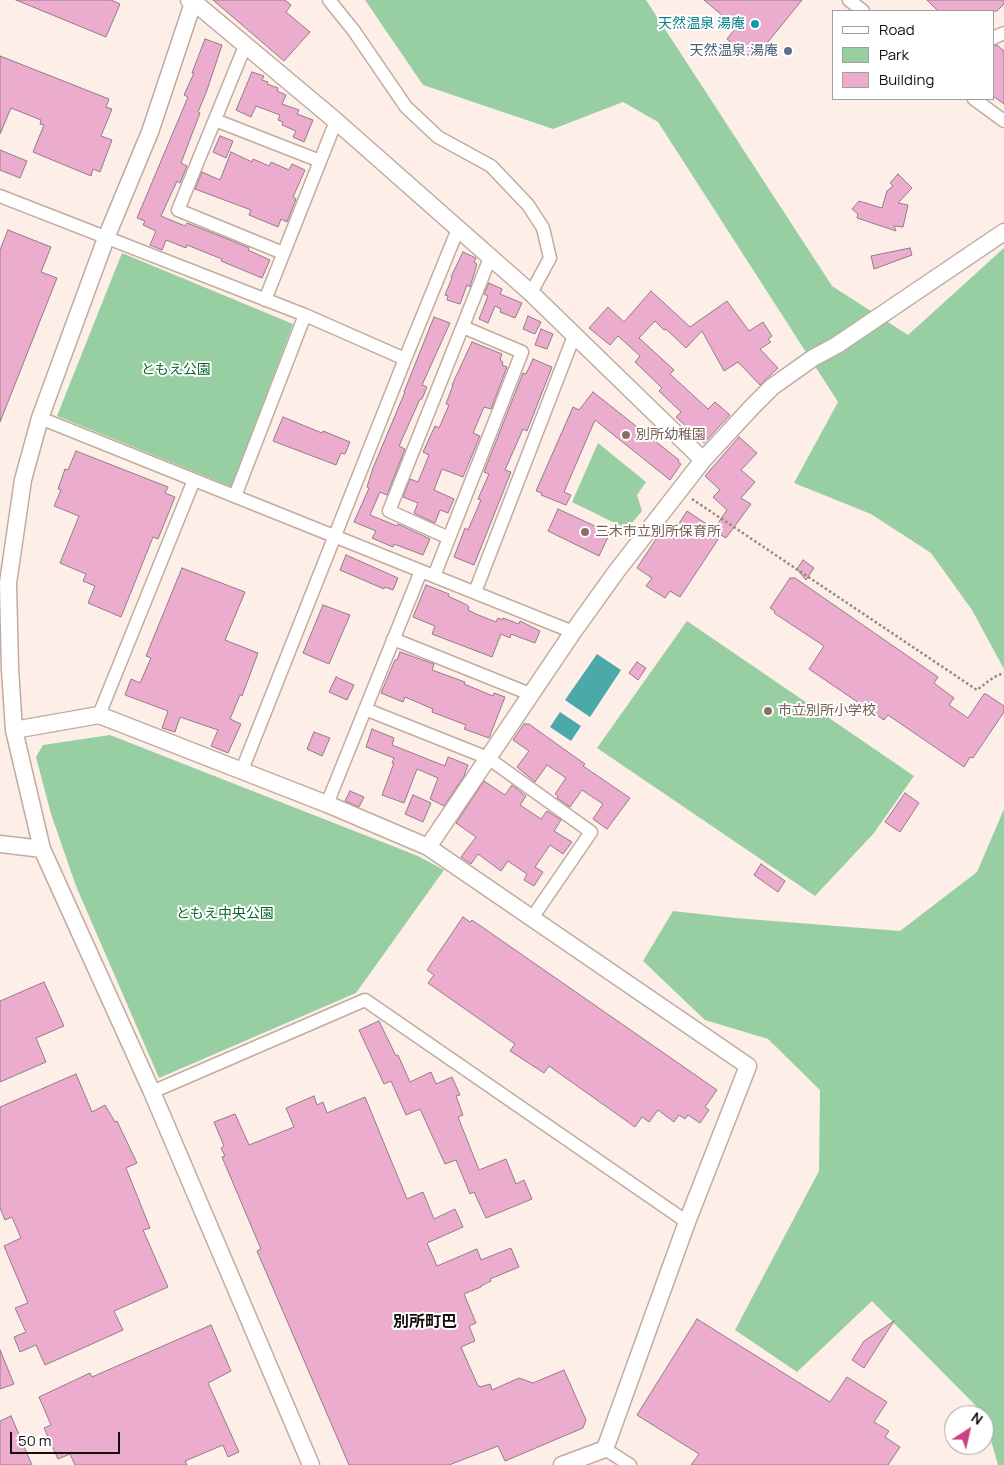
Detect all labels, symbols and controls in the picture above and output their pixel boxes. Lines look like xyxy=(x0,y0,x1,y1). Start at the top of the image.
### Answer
legend xyxy=(832,10,994,100)
place label: 天然温泉 湯庵 xyxy=(658,16,745,32)
marker: 天然温泉 湯庵 xyxy=(749,18,761,30)
text: Road xyxy=(879,19,915,40)
place label: 天然温泉;湯庵 xyxy=(690,43,778,59)
text: Park xyxy=(879,44,909,65)
marker: 天然温泉;湯庵 xyxy=(782,45,794,57)
text: Building xyxy=(879,69,934,90)
park label: ともえ公園 xyxy=(141,362,211,378)
place label: 別所幼稚園 xyxy=(636,427,706,443)
marker: 別所幼稚園 xyxy=(620,429,632,441)
place label: 三木市立別所保育所 xyxy=(595,524,721,540)
marker: 三木市立別所保育所 xyxy=(579,526,591,538)
place label: 市立別所小学校 xyxy=(778,703,876,719)
marker: 市立別所小学校 xyxy=(762,705,774,717)
park label: ともえ中央公園 xyxy=(176,906,274,922)
district label: 別所町巴 xyxy=(393,1313,457,1333)
north arrow xyxy=(944,1405,994,1455)
text: N xyxy=(968,1407,987,1429)
scale bar xyxy=(12,1422,122,1454)
text: 50 m xyxy=(18,1430,52,1451)

